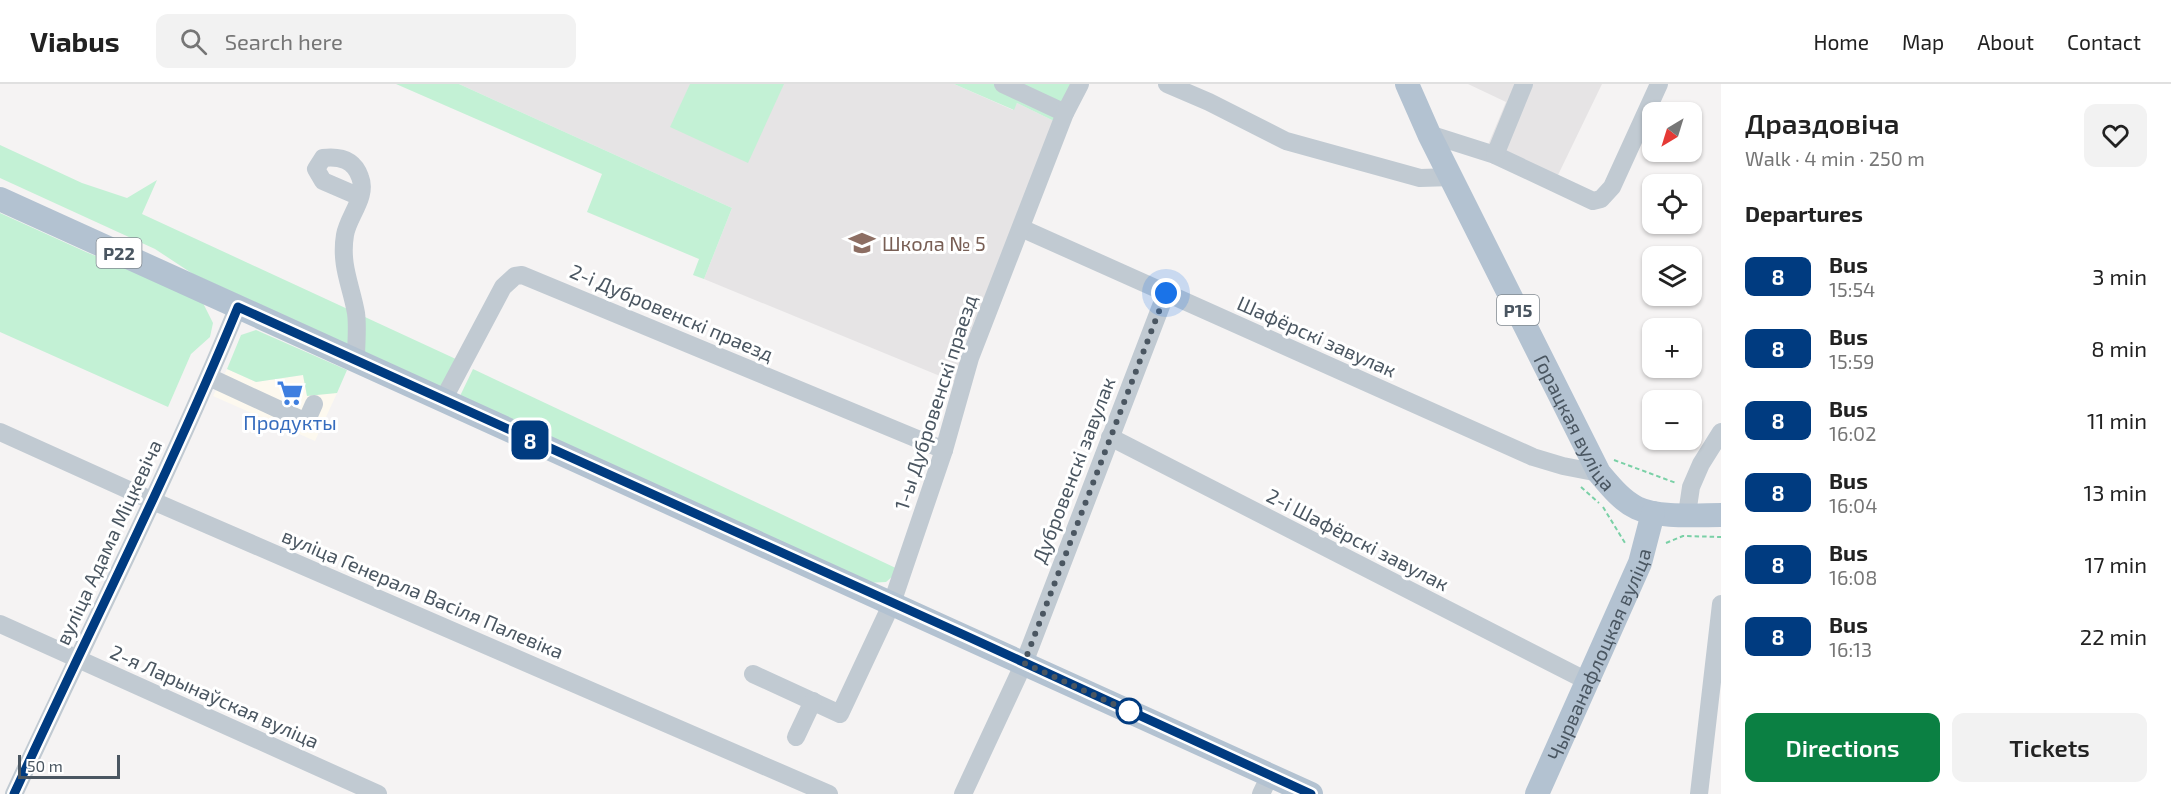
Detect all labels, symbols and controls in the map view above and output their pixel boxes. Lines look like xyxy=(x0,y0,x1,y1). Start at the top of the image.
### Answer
search box xyxy=(156,14,576,68)
text: Viabus xyxy=(30,24,120,58)
icon: search xyxy=(177,25,210,58)
text: Search here xyxy=(225,28,343,54)
text: Home xyxy=(1813,29,1869,54)
text: Map xyxy=(1902,29,1944,54)
text: About xyxy=(1977,29,2034,54)
text: Contact xyxy=(2067,29,2141,54)
north arrow xyxy=(1642,102,1702,162)
map controls xyxy=(1642,102,1702,450)
button: heart xyxy=(2084,104,2147,167)
text: Драздовіча xyxy=(1745,106,1900,140)
text: Walk · 4 min · 250 m xyxy=(1745,146,1925,170)
button: locate xyxy=(1642,174,1702,234)
text: Departures xyxy=(1745,200,1863,226)
school or university icon: Школа № 5 xyxy=(847,228,877,258)
place label: Школа № 5 xyxy=(882,231,986,255)
road number: Р22 xyxy=(96,238,142,268)
button: layers xyxy=(1642,246,1702,306)
text: Bus xyxy=(1829,251,1868,277)
street label: 2-і Дубровенскі праезд xyxy=(566,258,777,367)
text: 3 min xyxy=(2092,263,2147,289)
text: 8 xyxy=(1771,264,1785,289)
text: 15:54 xyxy=(1829,277,1875,301)
your location xyxy=(1151,278,1181,308)
street label: Шафёрскі завулак xyxy=(1233,290,1400,383)
street label: 1-ы Дубровенскі праезд xyxy=(889,291,982,513)
road number: Р15 xyxy=(1497,295,1539,325)
button: + xyxy=(1642,318,1702,378)
text: Bus xyxy=(1829,323,1868,349)
text: 8 min xyxy=(2091,335,2147,361)
text: 8 xyxy=(1771,336,1785,361)
text: 15:59 xyxy=(1829,349,1875,373)
street label: Горацкая вуліца xyxy=(1529,350,1621,496)
street label: Дубровенскі завулак xyxy=(1026,373,1121,567)
supermarket icon: Продукты xyxy=(275,378,305,408)
button: − xyxy=(1642,390,1702,450)
text: Bus xyxy=(1829,395,1868,421)
text: 11 min xyxy=(2087,407,2147,433)
text: 8 xyxy=(1771,408,1785,433)
place label: Продукты xyxy=(243,410,337,435)
line badge: 8 xyxy=(510,420,550,460)
text: 16:02 xyxy=(1829,421,1876,445)
text: 8 xyxy=(523,428,537,453)
street label: вуліца Адама Міцкевіча xyxy=(50,435,167,649)
text: Bus xyxy=(1829,467,1868,493)
text: 13 min xyxy=(2084,479,2147,505)
text: 8 xyxy=(1771,480,1785,505)
street label: 2-і Шафёрскі завулак xyxy=(1263,483,1453,596)
text: 16:04 xyxy=(1829,493,1877,517)
street label: вуліца Генерала Васіля Палевіка xyxy=(278,523,567,664)
text: Bus xyxy=(1829,539,1868,565)
street label: Чырванафлоцкая вуліца xyxy=(1542,546,1655,764)
text: 17 min xyxy=(2085,551,2147,577)
text: 8 xyxy=(1771,552,1785,577)
text: 16:08 xyxy=(1829,565,1877,589)
text: Bus xyxy=(1829,611,1868,637)
text: 22 min xyxy=(2080,623,2147,649)
text: 8 xyxy=(1771,624,1785,649)
text: 16:13 xyxy=(1829,637,1872,661)
street label: 2-я Ларынаўская вуліца xyxy=(107,639,323,754)
unlabelled marker xyxy=(1116,698,1142,724)
button: Directions xyxy=(1745,713,1940,782)
button: Tickets xyxy=(1952,713,2147,782)
scale bar xyxy=(18,752,120,780)
text: 50 m xyxy=(27,756,63,775)

